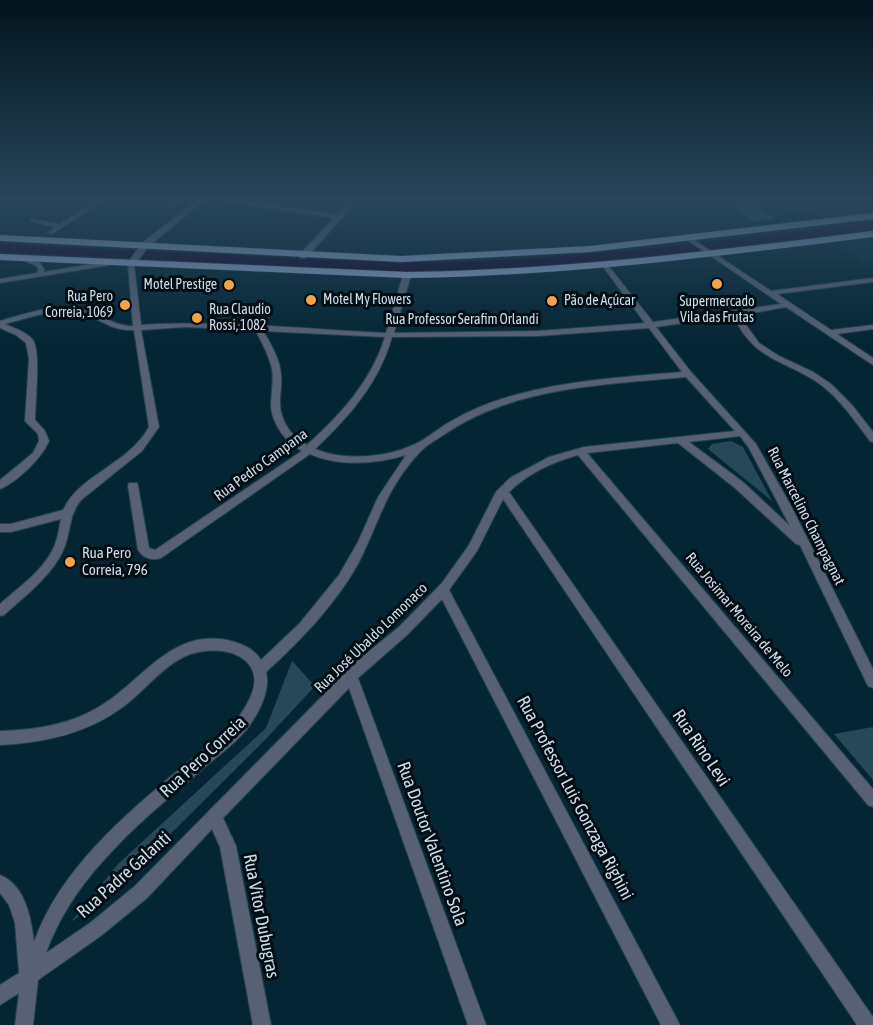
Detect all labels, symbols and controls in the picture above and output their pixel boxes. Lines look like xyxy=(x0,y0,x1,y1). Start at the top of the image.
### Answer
place label: Motel Prestige xyxy=(144,277,217,293)
marker: Supermercado Vila das Frutas xyxy=(710,277,724,291)
marker: Motel Prestige xyxy=(222,278,236,292)
place label: Rua Pero Correia, 1069 xyxy=(45,289,113,322)
place label: Motel My Flowers xyxy=(323,292,411,308)
marker: Motel My Flowers xyxy=(304,293,318,307)
place label: Pão de Açúcar xyxy=(564,293,635,309)
marker: Pão de Açúcar xyxy=(545,294,559,308)
place label: Supermercado Vila das Frutas xyxy=(679,294,755,326)
marker: Rua Pero Correia, 1069 xyxy=(118,298,132,312)
place label: Rua Claudio Rossi, 1082 xyxy=(209,302,271,334)
marker: Rua Claudio Rossi, 1082 xyxy=(190,311,204,325)
street label: Rua Professor Serafim Orlandi xyxy=(385,312,539,328)
street label: Rua Pedro Campana xyxy=(211,425,311,505)
street label: Rua Marcelino Champagnat xyxy=(763,444,849,588)
place label: Rua Pero Correia, 796 xyxy=(82,544,148,579)
street label: Rua Josimar Moreira de Melo xyxy=(682,549,796,681)
marker: Rua Pero Correia, 796 xyxy=(63,555,77,569)
street label: Rua José Ubaldo Lomonaco xyxy=(311,579,431,697)
street label: Rua Professor Luis Gonzaga Righini xyxy=(512,692,638,904)
street label: Rua Rino Levi xyxy=(667,706,735,790)
street label: Rua Pero Correia xyxy=(156,712,250,802)
street label: Rua Doutor Valentino Sola xyxy=(392,759,472,929)
street label: Rua Padre Galanti xyxy=(73,827,175,923)
street label: Rua Vitor Dubugras xyxy=(238,852,284,980)

